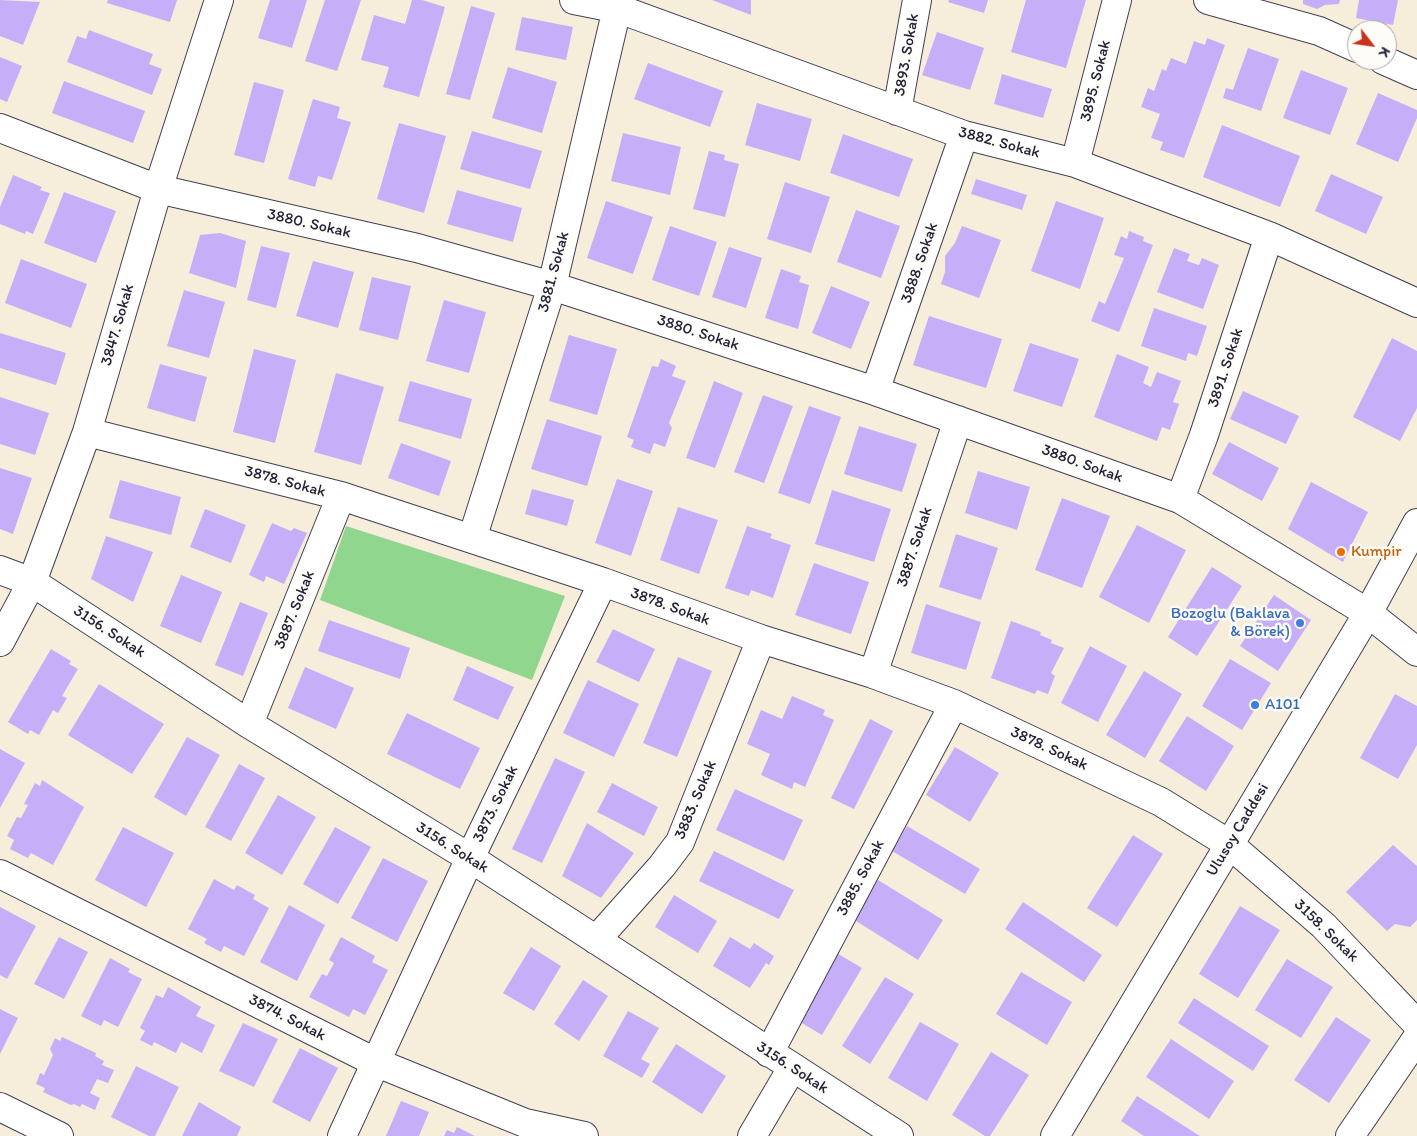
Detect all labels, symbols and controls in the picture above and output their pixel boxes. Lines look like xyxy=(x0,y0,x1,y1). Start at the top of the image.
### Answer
street label: 3893. Sokak xyxy=(890,12,924,98)
north arrow xyxy=(1347,20,1397,70)
street label: 3895. Sokak xyxy=(1077,38,1115,124)
text: K xyxy=(1375,44,1394,60)
street label: 3882. Sokak xyxy=(956,123,1042,163)
street label: 3880. Sokak xyxy=(265,205,353,243)
street label: 3888. Sokak xyxy=(897,220,943,306)
street label: 3881. Sokak xyxy=(534,230,574,314)
street label: 3847. Sokak xyxy=(97,282,139,368)
street label: 3880. Sokak xyxy=(655,311,741,355)
street label: 3891. Sokak xyxy=(1204,326,1248,410)
street label: 3880. Sokak xyxy=(1039,440,1125,488)
street label: 3878. Sokak xyxy=(242,462,328,502)
street label: 3887. Sokak xyxy=(893,504,937,590)
place label: Kumpir xyxy=(1351,542,1402,562)
marker: Kumpir xyxy=(1335,546,1347,558)
street label: 3887. Sokak xyxy=(271,568,319,652)
street label: 3878. Sokak xyxy=(628,584,712,630)
street label: 3156. Sokak xyxy=(69,602,149,662)
place label: Bozoglu (Baklava & Börek) xyxy=(1171,604,1290,642)
marker: Bozoglu (Baklava & Börek) xyxy=(1294,617,1306,629)
place label: A101 xyxy=(1265,695,1300,715)
marker: A101 xyxy=(1249,699,1261,711)
street label: 3878. Sokak xyxy=(1007,723,1091,775)
street label: 3883. Sokak xyxy=(671,758,721,842)
street label: 3873. Sokak xyxy=(469,762,523,846)
street label: Ulusoy Caddesi xyxy=(1203,780,1273,880)
street label: 3156. Sokak xyxy=(412,818,492,878)
street label: 3885. Sokak xyxy=(833,837,889,919)
street label: 3158. Sokak xyxy=(1290,895,1362,967)
street label: 3874. Sokak xyxy=(245,990,329,1046)
street label: 3156. Sokak xyxy=(752,1038,832,1098)

